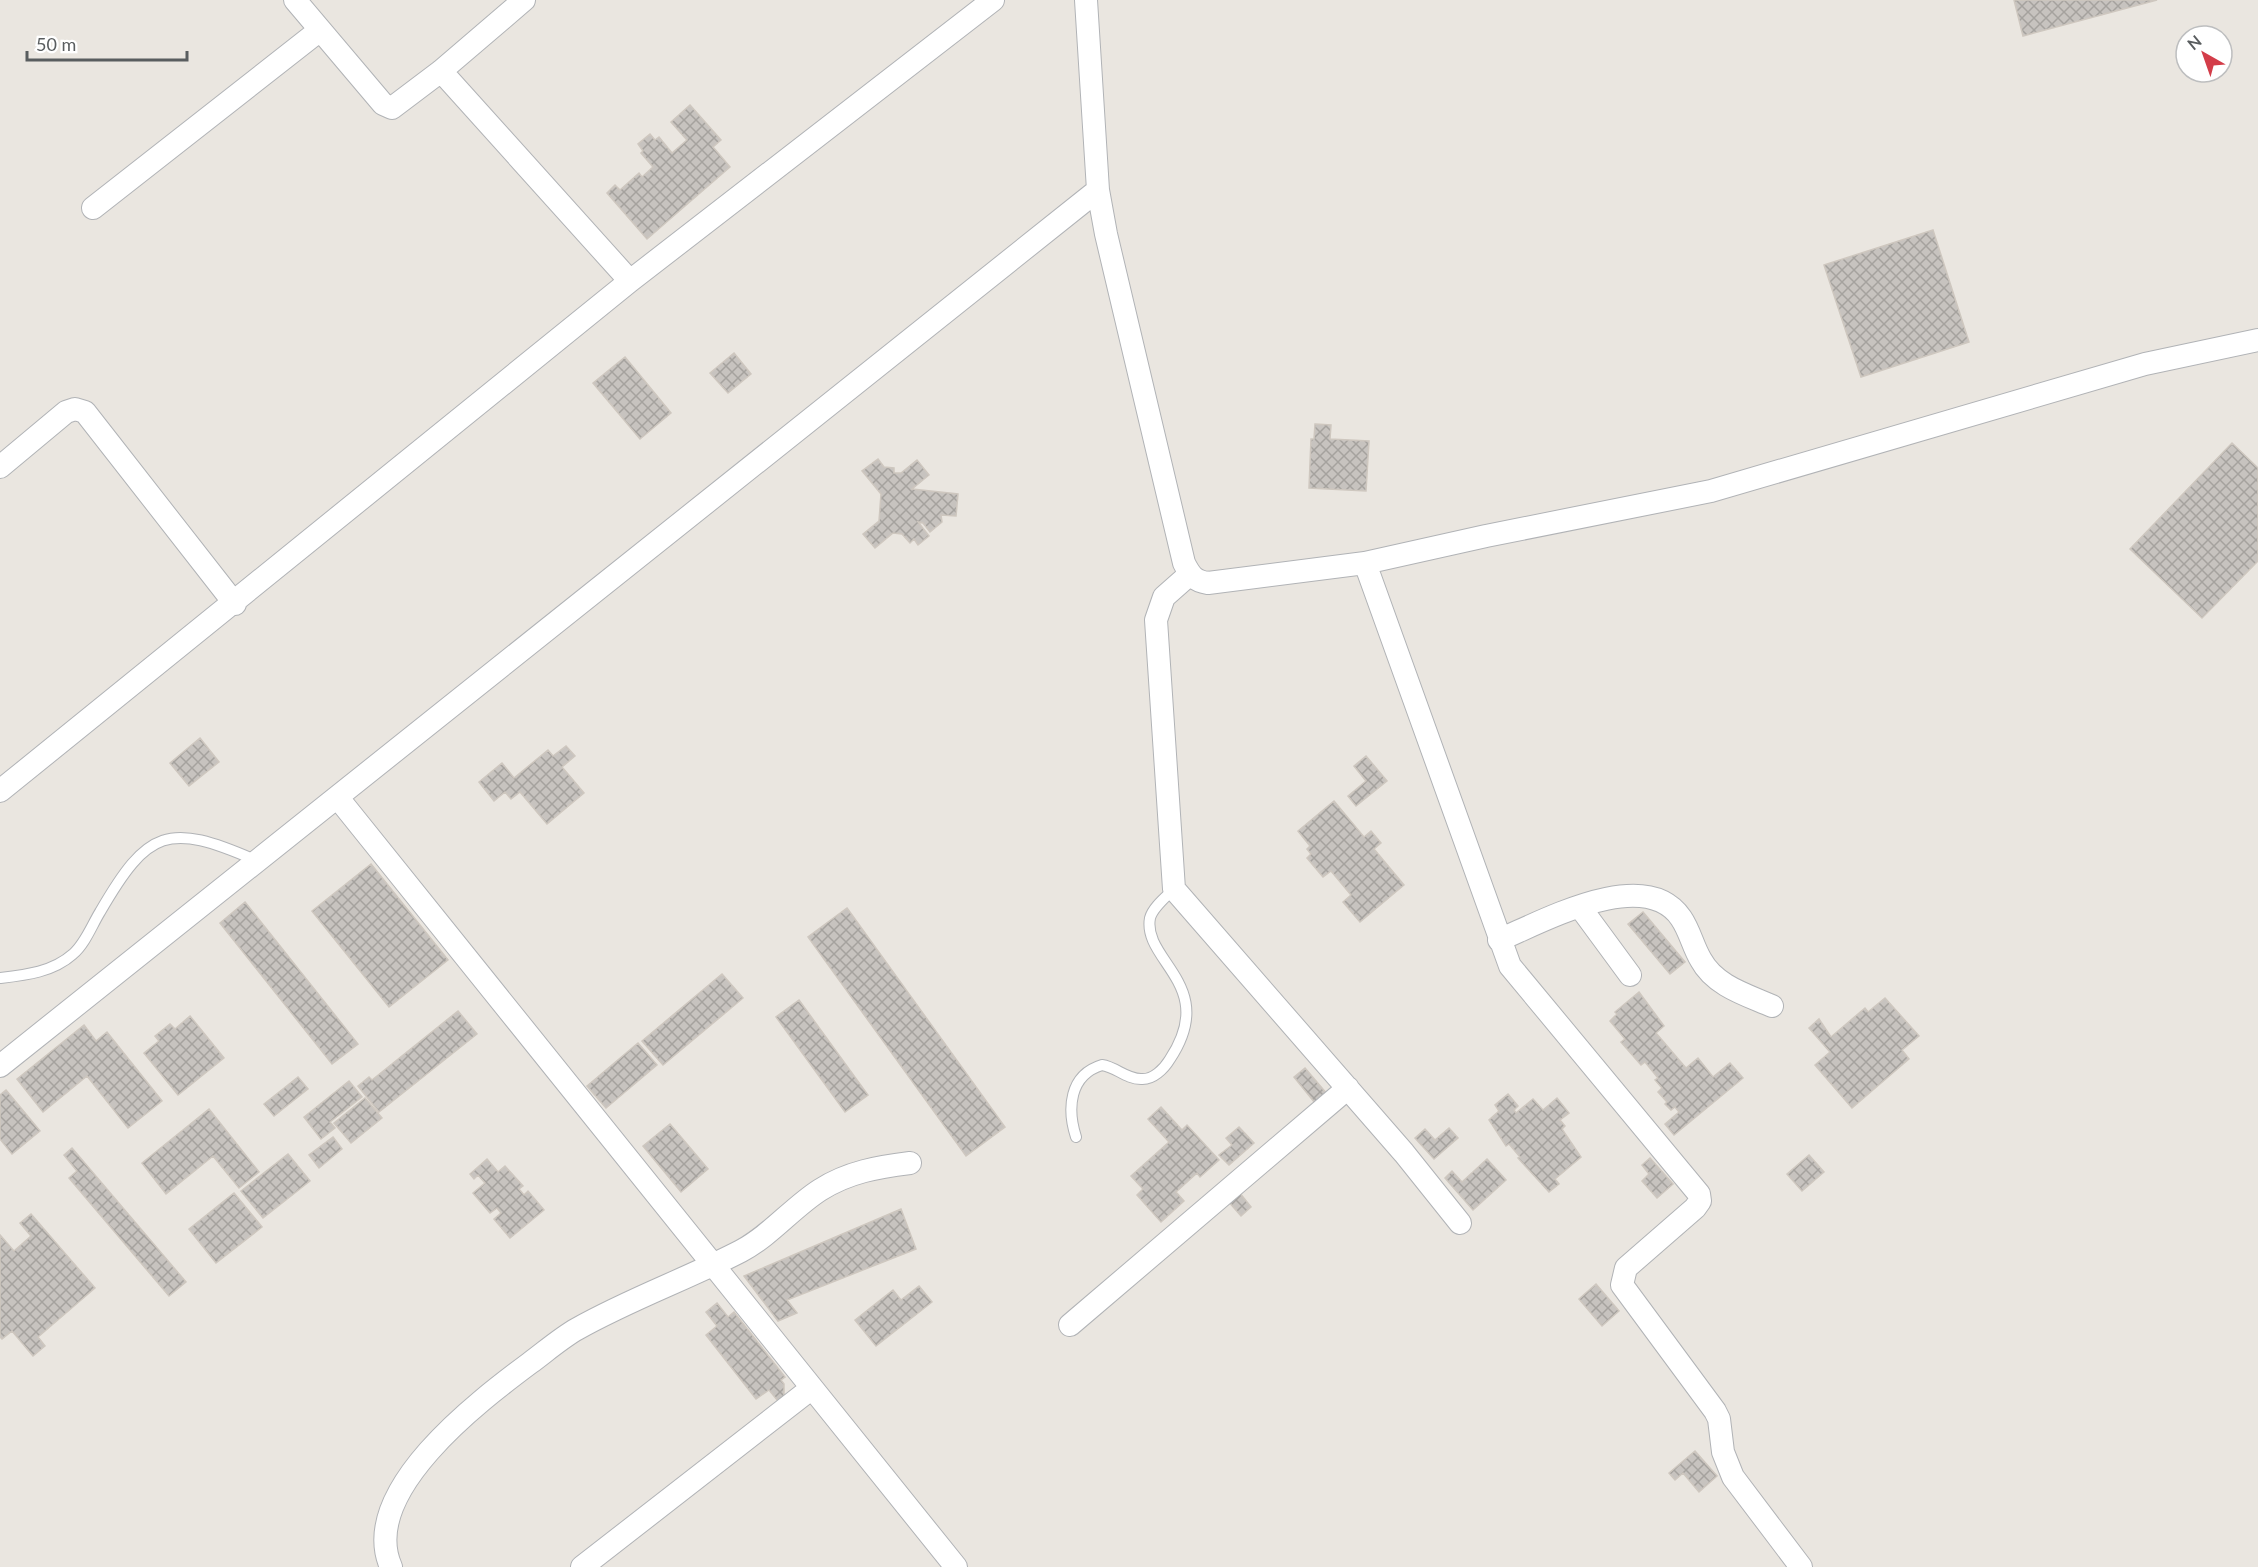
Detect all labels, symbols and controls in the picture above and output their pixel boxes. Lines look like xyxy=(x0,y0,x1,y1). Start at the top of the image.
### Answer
scale bar xyxy=(27,24,188,62)
north arrow xyxy=(2174,24,2234,84)
text: N xyxy=(2183,31,2205,53)
text: 50 m xyxy=(36,33,76,55)

